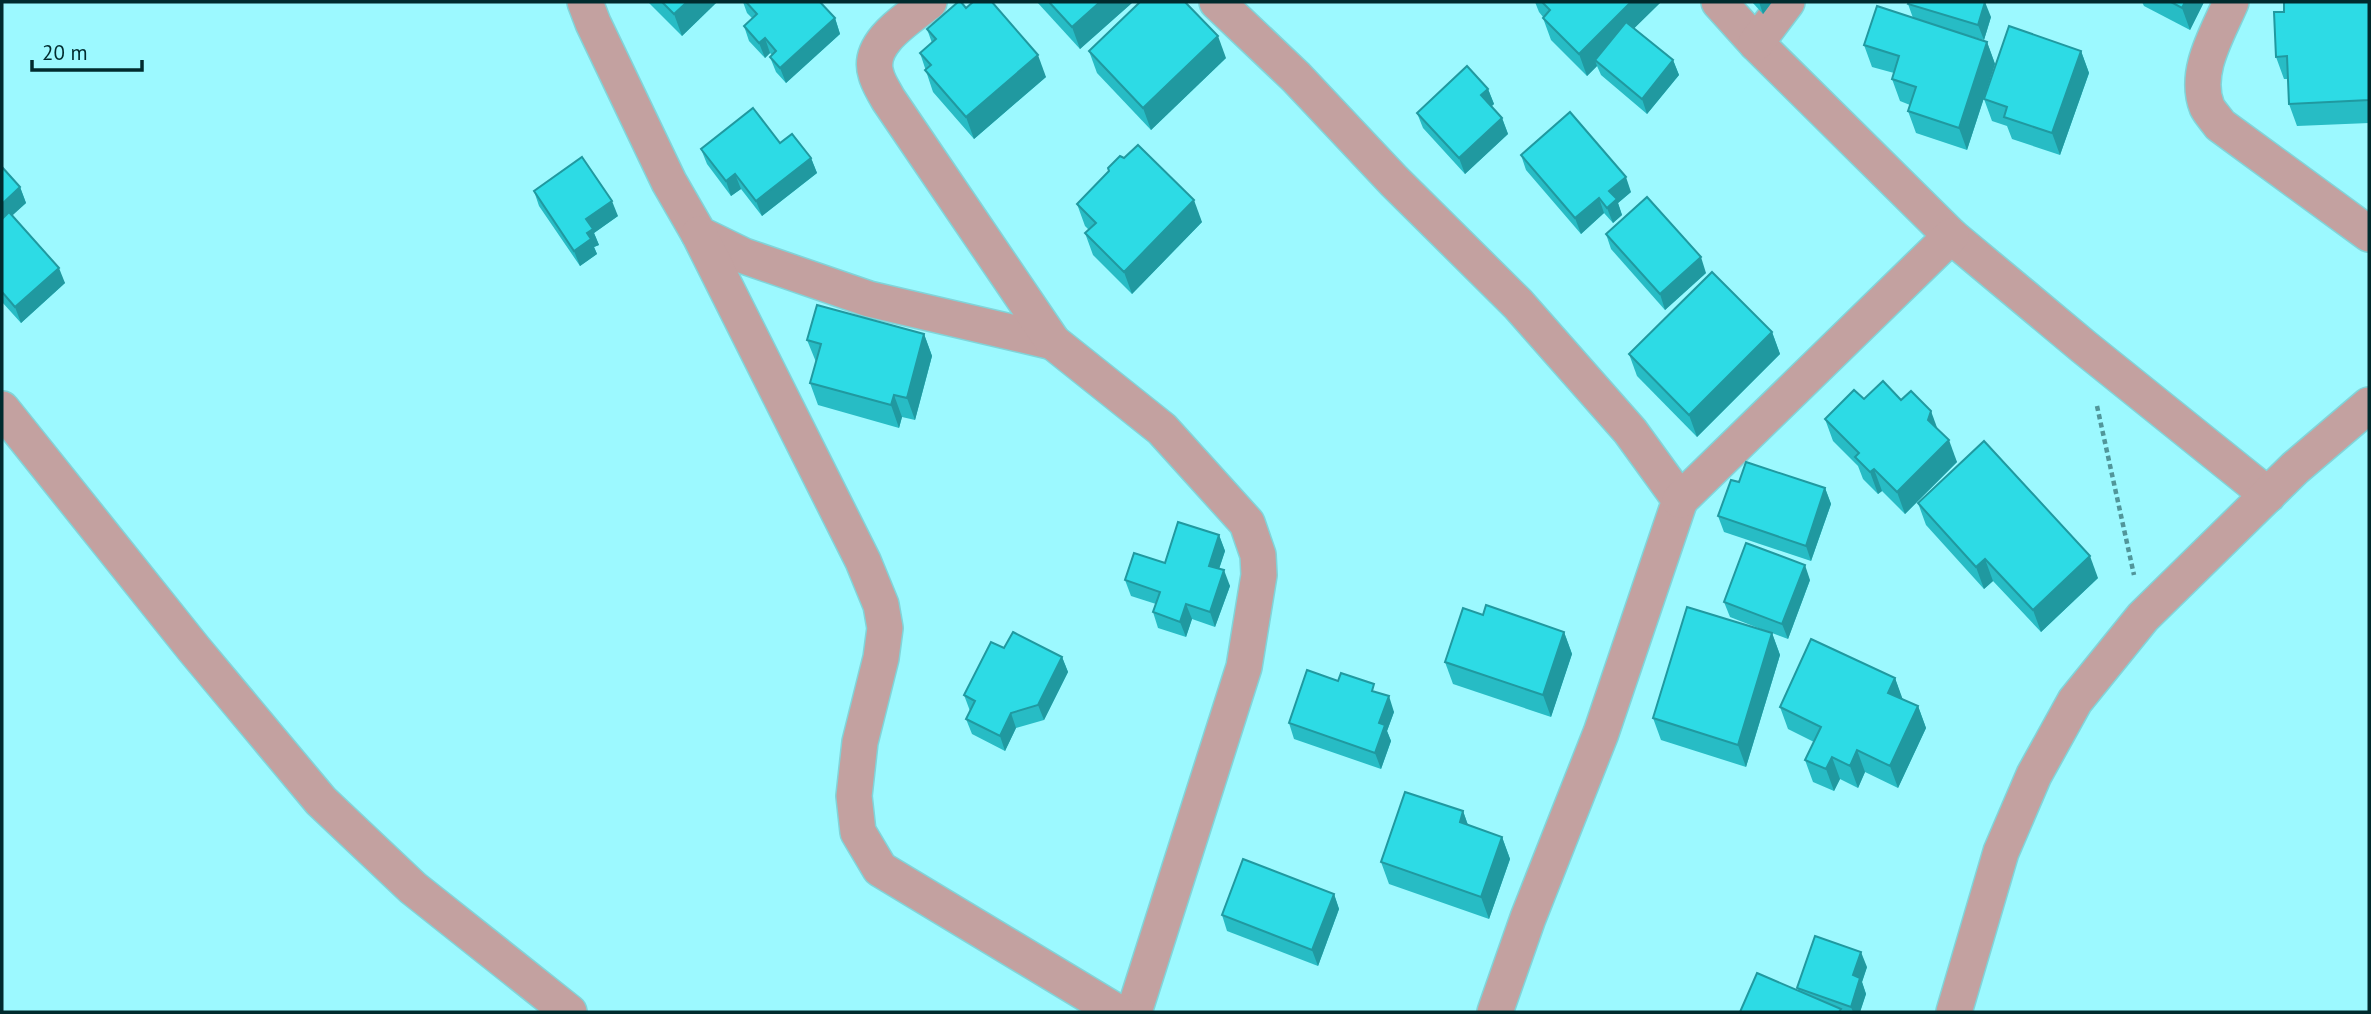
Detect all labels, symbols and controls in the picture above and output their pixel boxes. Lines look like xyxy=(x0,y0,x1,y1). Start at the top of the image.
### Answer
scale bar xyxy=(32,28,142,72)
text: 20 m xyxy=(42,39,88,66)

